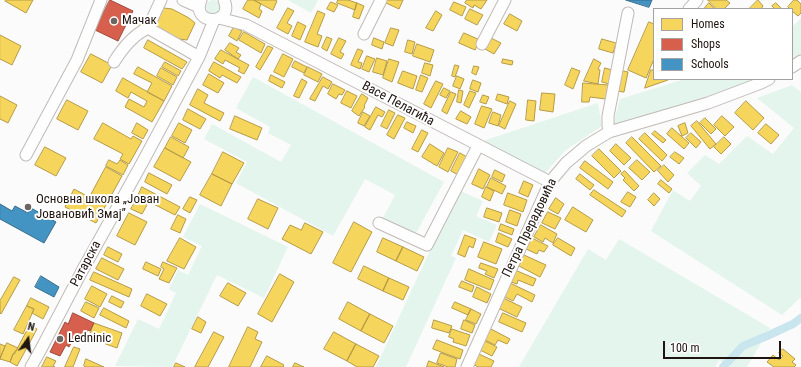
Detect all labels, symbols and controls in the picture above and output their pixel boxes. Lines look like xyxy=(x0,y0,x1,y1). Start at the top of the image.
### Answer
legend xyxy=(653,8,793,80)
place label: Мачак xyxy=(122,13,157,29)
marker: Мачак xyxy=(109,16,119,26)
text: Homes xyxy=(691,17,725,31)
text: Shops xyxy=(691,37,720,51)
text: Schools xyxy=(691,57,729,71)
street label: Васе Пелагића xyxy=(359,78,437,130)
street label: Петра Прерадовића xyxy=(499,176,561,280)
place label: Основна школа „Јован Јовановић Змај” xyxy=(36,192,159,223)
marker: Основна школа „Јован Јовановић Змај” xyxy=(23,202,33,212)
street label: Ратарска xyxy=(67,238,105,290)
north arrow xyxy=(8,319,48,359)
text: N xyxy=(26,320,36,334)
place label: Ledninic xyxy=(68,331,111,347)
scale bar xyxy=(665,333,783,359)
marker: Ledninic xyxy=(55,334,65,344)
text: 100 m xyxy=(670,341,700,355)

